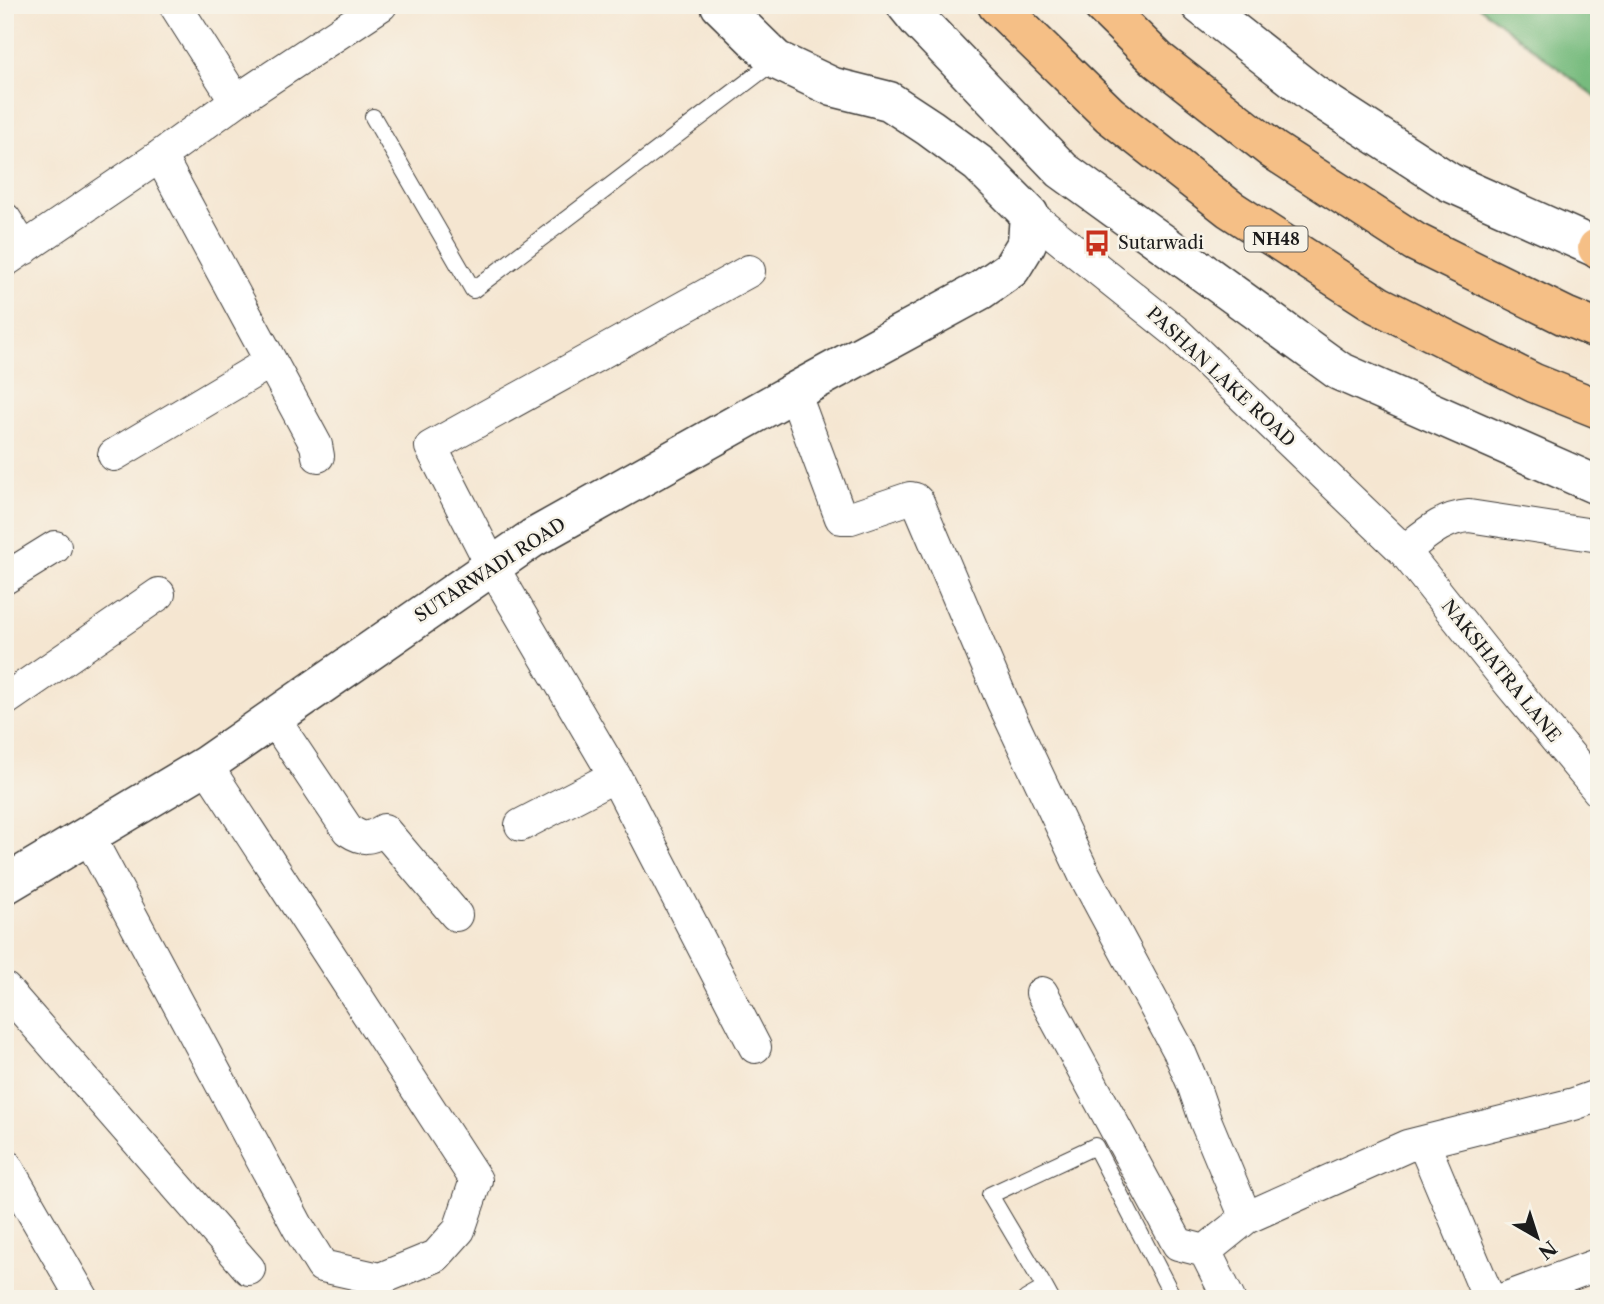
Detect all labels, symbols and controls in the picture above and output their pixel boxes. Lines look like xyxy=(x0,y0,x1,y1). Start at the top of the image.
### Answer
road number: NH48 xyxy=(1244,227,1308,252)
bus stop icon: Sutarwadi xyxy=(1082,228,1112,258)
place label: Sutarwadi xyxy=(1118,232,1204,254)
street label: PASHAN LAKE ROAD xyxy=(1142,302,1300,452)
street label: SUTARWADI ROAD xyxy=(410,513,570,627)
street label: NAKSHATRA LANE xyxy=(1437,595,1565,747)
north arrow xyxy=(1502,1202,1572,1272)
text: N xyxy=(1534,1236,1561,1264)

